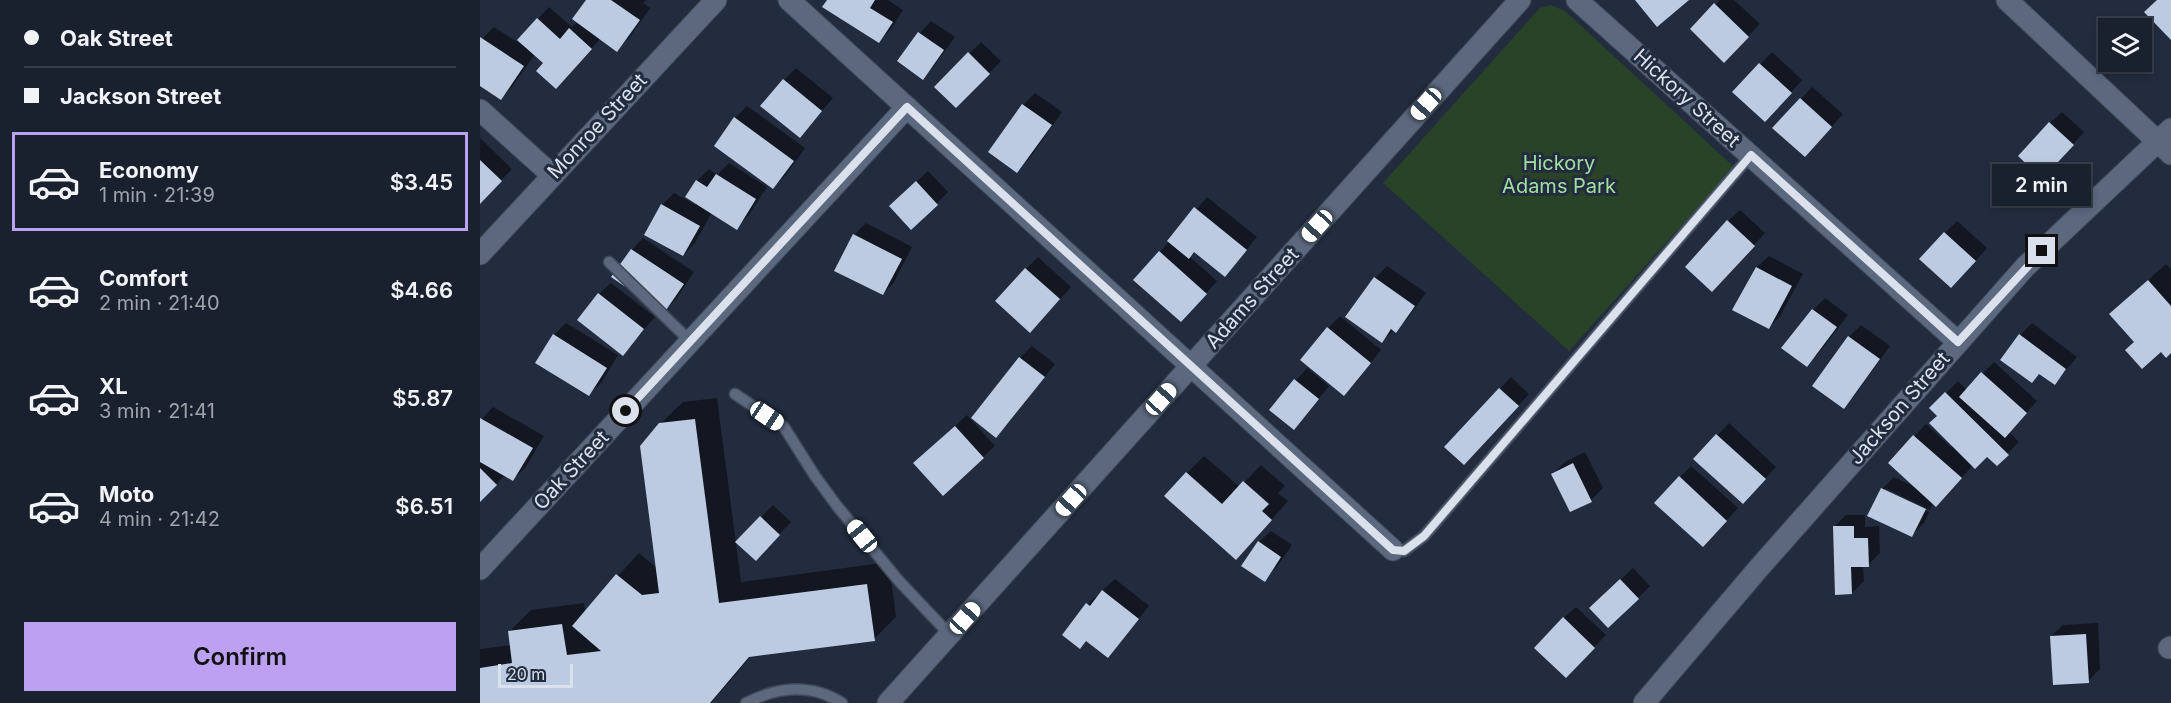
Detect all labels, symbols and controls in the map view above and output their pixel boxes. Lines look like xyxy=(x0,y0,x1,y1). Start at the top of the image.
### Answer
map controls xyxy=(2098,18,2152,72)
button: layers xyxy=(2098,18,2152,72)
text: Oak Street xyxy=(60,25,173,51)
street label: Hickory Street xyxy=(1629,44,1745,152)
street label: Monroe Street xyxy=(542,68,652,183)
text: Jackson Street xyxy=(60,83,221,109)
car xyxy=(1407,85,1445,123)
park label: Hickory Adams Park xyxy=(1502,151,1616,198)
icon: car xyxy=(27,155,81,209)
text: Economy xyxy=(99,157,199,183)
callout: 2 min xyxy=(1992,164,2092,206)
text: $3.45 xyxy=(390,169,453,195)
text: 2 min xyxy=(2015,173,2068,197)
text: 1 min · 21:39 xyxy=(99,183,215,207)
car xyxy=(1298,207,1336,245)
route end xyxy=(2028,237,2055,264)
street label: Adams Street xyxy=(1200,242,1304,353)
icon: car xyxy=(27,263,81,317)
text: Comfort xyxy=(99,265,188,291)
text: $4.66 xyxy=(390,277,453,303)
text: 2 min · 21:40 xyxy=(99,291,220,315)
street label: Jackson Street xyxy=(1844,346,1955,469)
icon: car xyxy=(27,371,81,425)
text: XL xyxy=(99,373,128,399)
car xyxy=(1142,380,1180,418)
text: $5.87 xyxy=(392,385,453,411)
route start xyxy=(612,397,639,424)
car xyxy=(747,398,787,434)
text: 3 min · 21:41 xyxy=(99,399,215,423)
street label: Oak Street xyxy=(528,425,614,515)
icon: car xyxy=(27,479,81,533)
text: Moto xyxy=(99,481,154,507)
car xyxy=(1052,481,1090,519)
text: $6.51 xyxy=(395,493,453,519)
text: 4 min · 21:42 xyxy=(99,507,220,531)
car xyxy=(844,516,880,556)
car xyxy=(946,599,984,637)
button: Confirm xyxy=(24,622,456,691)
scale bar xyxy=(498,661,573,688)
text: 20 m xyxy=(507,664,545,684)

